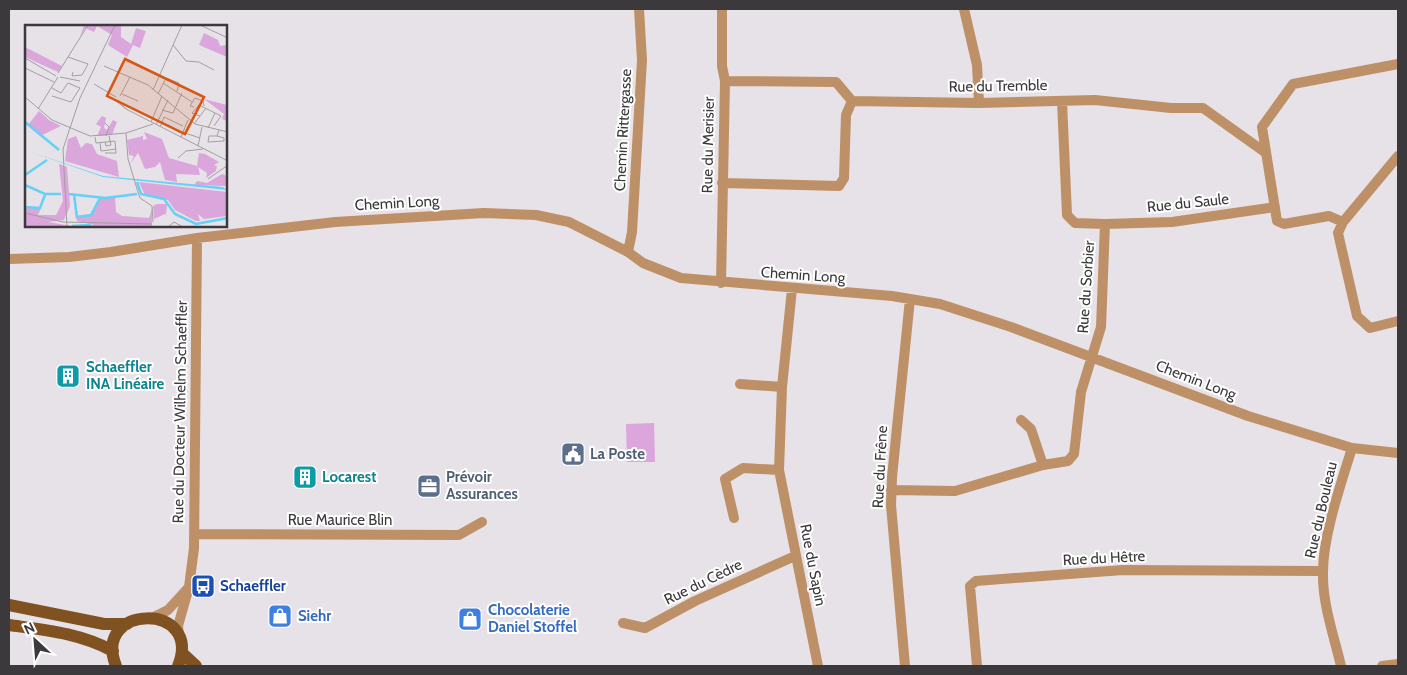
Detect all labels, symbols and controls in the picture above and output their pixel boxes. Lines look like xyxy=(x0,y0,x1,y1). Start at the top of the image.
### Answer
inset map xyxy=(25,25,228,228)
street label: Chemin Rittergasse xyxy=(611,68,635,192)
street label: Rue du Tremble xyxy=(948,76,1048,96)
street label: Rue du Merisier xyxy=(698,96,718,194)
street label: Rue du Saule xyxy=(1146,190,1230,216)
street label: Chemin Long xyxy=(354,192,440,214)
street label: Rue du Sorbier xyxy=(1074,240,1098,334)
street label: Chemin Long xyxy=(760,263,846,287)
street label: Rue du Docteur Wilhelm Schaeffler xyxy=(169,300,191,524)
street label: Chemin Long xyxy=(1153,356,1239,404)
place label: Schaeffler INA Linéaire xyxy=(86,358,165,393)
building icon: Schaeffler INA Linéaire xyxy=(55,363,81,389)
street label: Rue du Frêne xyxy=(869,425,891,509)
public building icon: La Poste xyxy=(560,441,586,467)
place label: La Poste xyxy=(590,445,645,463)
street label: Rue du Bouleau xyxy=(1301,460,1341,560)
building icon: Locarest xyxy=(292,464,318,490)
place label: Locarest xyxy=(322,468,376,486)
place label: Prévoir Assurances xyxy=(446,468,518,503)
office icon: Prévoir Assurances xyxy=(416,473,442,499)
street label: Rue Maurice Blin xyxy=(288,511,392,529)
street label: Rue du Sapin xyxy=(796,522,830,608)
street label: Rue du Hêtre xyxy=(1062,547,1146,569)
street label: Rue du Cèdre xyxy=(661,555,745,609)
bus stop icon: Schaeffler xyxy=(190,573,216,599)
place label: Schaeffler xyxy=(220,577,286,595)
place label: Chocolaterie Daniel Stoffel xyxy=(488,601,577,636)
shop icon: Siehr xyxy=(267,603,293,629)
shop icon: Chocolaterie Daniel Stoffel xyxy=(457,606,483,632)
place label: Siehr xyxy=(298,607,331,625)
north arrow xyxy=(10,615,60,665)
text: N xyxy=(21,618,38,639)

